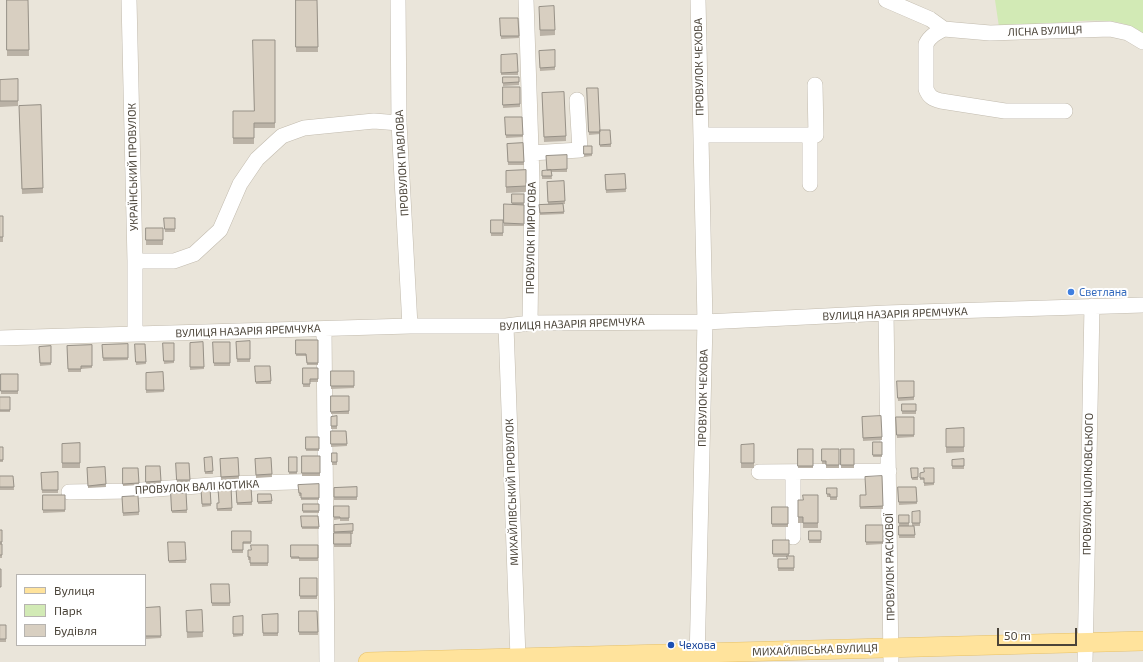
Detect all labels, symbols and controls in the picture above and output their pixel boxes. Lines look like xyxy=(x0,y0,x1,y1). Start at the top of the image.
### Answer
street label: ПРОВУЛОК ЧЕХОВА xyxy=(692,18,706,116)
street label: ЛІСНА ВУЛИЦЯ xyxy=(1007,23,1083,39)
street label: УКРАЇНСЬКИЙ ПРОВУЛОК xyxy=(125,103,141,231)
street label: ПРОВУЛОК ПАВЛОВА xyxy=(393,109,411,217)
street label: ПРОВУЛОК ПИРОГОВА xyxy=(523,182,539,294)
place label: Светлана xyxy=(1079,285,1127,299)
marker: Светлана xyxy=(1066,287,1076,297)
street label: ВУЛИЦЯ НАЗАРІЯ ЯРЕМЧУКА xyxy=(822,305,968,323)
street label: ВУЛИЦЯ НАЗАРІЯ ЯРЕМЧУКА xyxy=(499,315,645,333)
street label: ВУЛИЦЯ НАЗАРІЯ ЯРЕМЧУКА xyxy=(175,322,321,340)
street label: ПРОВУЛОК ЧЕХОВА xyxy=(696,349,710,447)
street label: ПРОВУЛОК ЦІОЛКОВСЬКОГО xyxy=(1080,413,1096,555)
street label: МИХАЙЛІВСЬКИЙ ПРОВУЛОК xyxy=(503,418,521,566)
street label: ПРОВУЛОК ВАЛІ КОТИКА xyxy=(134,477,260,497)
street label: ПРОВУЛОК РАСКОВОЇ xyxy=(882,513,898,621)
legend xyxy=(16,574,146,646)
text: Вулиця xyxy=(54,583,95,597)
text: Парк xyxy=(54,603,82,617)
scale bar xyxy=(999,620,1079,646)
text: Будівля xyxy=(54,623,97,637)
text: 50 m xyxy=(1004,628,1031,642)
place label: Чехова xyxy=(679,638,716,652)
marker: Чехова xyxy=(666,640,676,650)
street label: МИХАЙЛІВСЬКА ВУЛИЦЯ xyxy=(752,641,878,659)

